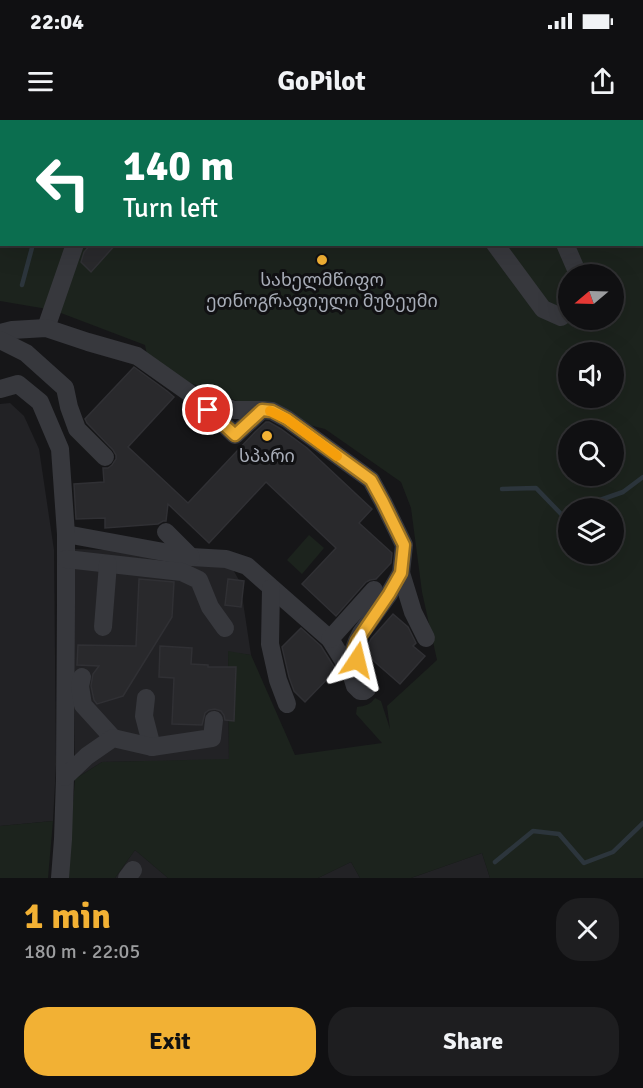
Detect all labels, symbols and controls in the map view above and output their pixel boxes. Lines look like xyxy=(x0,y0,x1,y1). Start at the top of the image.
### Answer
text: 22:04 xyxy=(30,8,84,35)
icon: menu xyxy=(24,65,57,98)
text: GoPilot xyxy=(277,65,366,98)
icon: share xyxy=(586,65,619,98)
text: 140 m xyxy=(123,141,234,192)
icon: left xyxy=(24,144,102,222)
text: Turn left xyxy=(123,192,218,225)
marker: სახელმწიფო ეთნოგრაფიული მუზეუმი xyxy=(315,253,329,267)
north arrow xyxy=(558,264,624,330)
map controls xyxy=(558,264,624,564)
place label: სახელმწიფო ეთნოგრაფიული მუზეუმი xyxy=(206,269,438,312)
button: sound xyxy=(558,342,624,408)
pin xyxy=(182,384,233,435)
icon: arrive xyxy=(191,393,224,426)
button: search xyxy=(558,420,624,486)
marker: სპარი xyxy=(260,429,274,443)
place label: სპარი xyxy=(239,445,295,467)
button: layers xyxy=(558,498,624,564)
position arrow xyxy=(325,628,389,692)
text: 1 min xyxy=(24,894,111,939)
button: close xyxy=(556,898,619,961)
text: 180 m · 22:05 xyxy=(24,939,140,964)
button: Exit xyxy=(24,1007,316,1076)
button: Share xyxy=(328,1007,619,1076)

